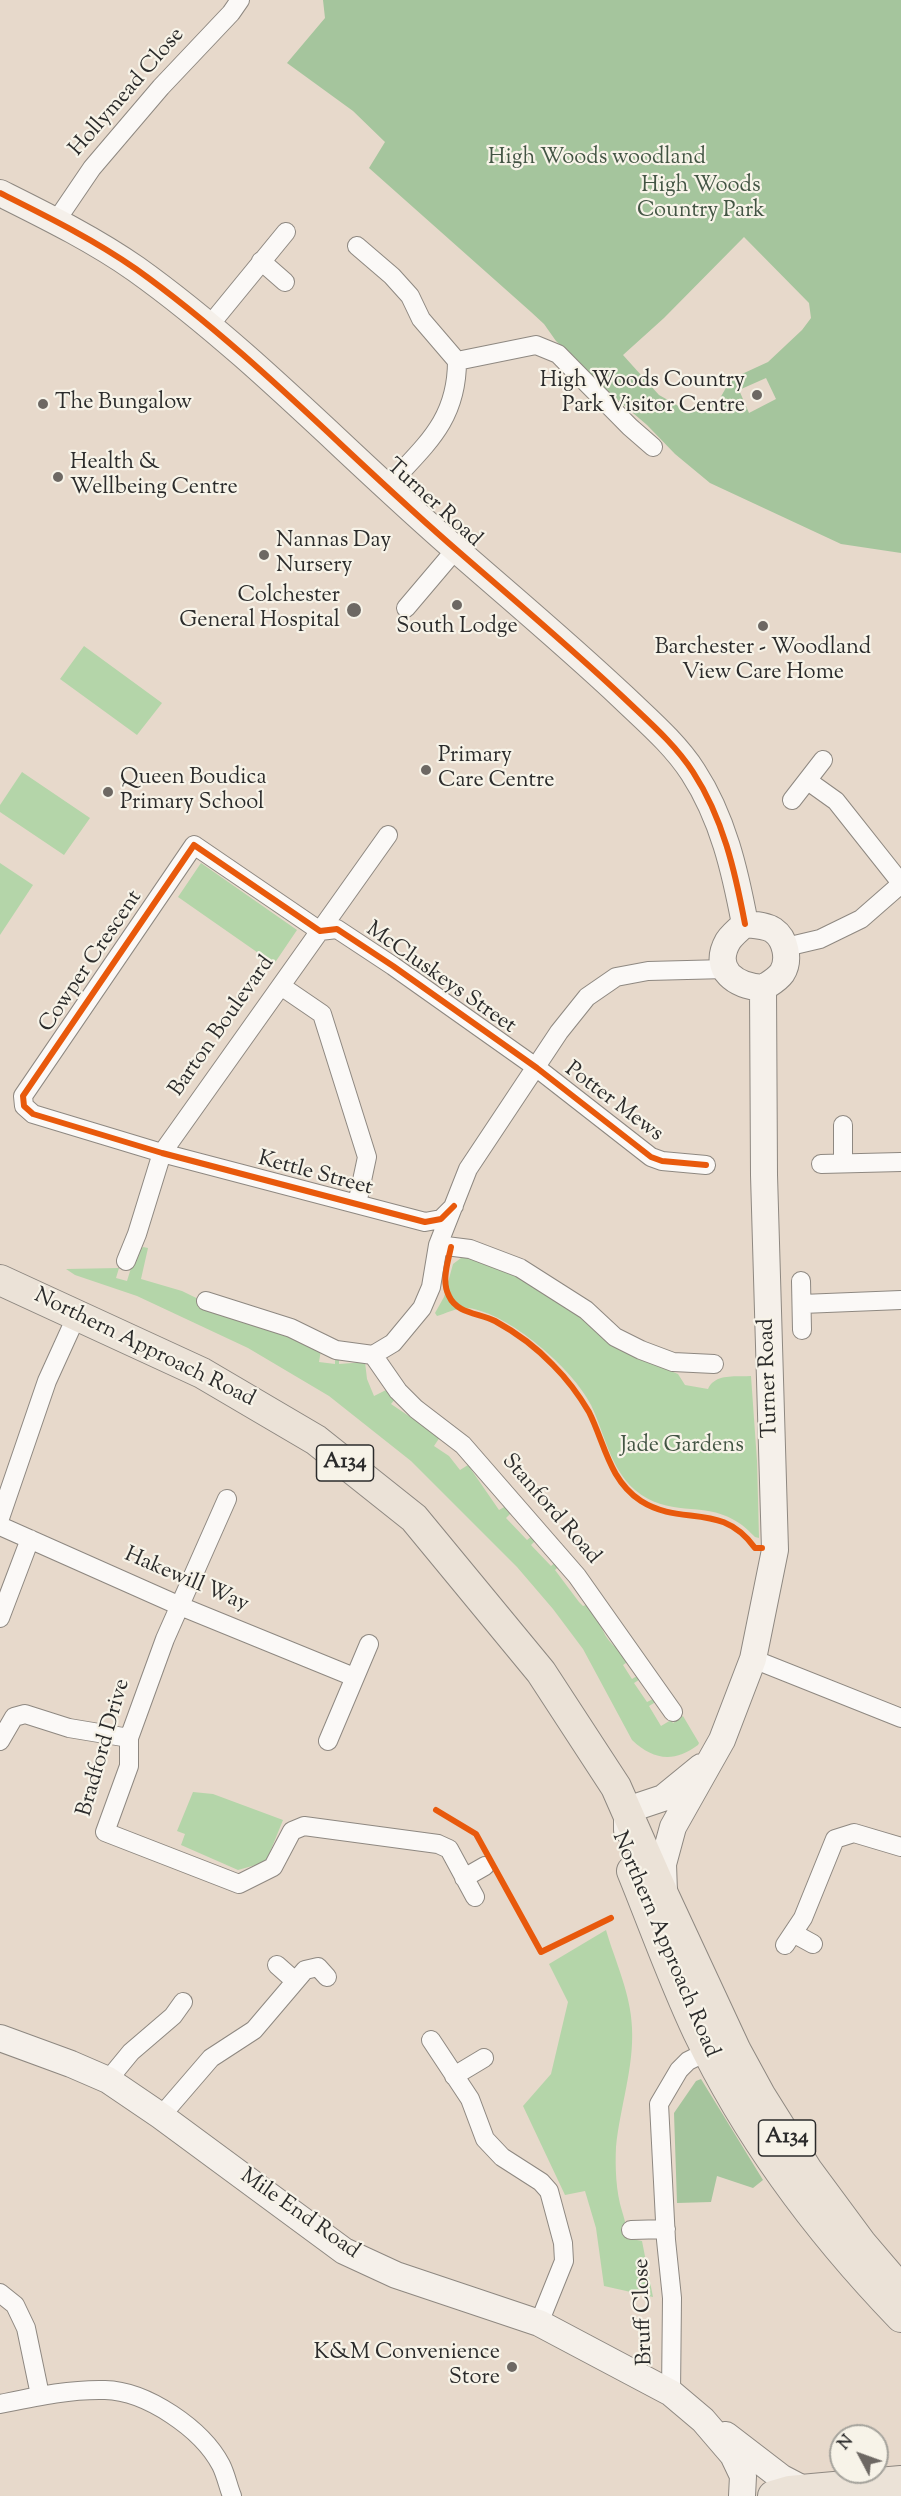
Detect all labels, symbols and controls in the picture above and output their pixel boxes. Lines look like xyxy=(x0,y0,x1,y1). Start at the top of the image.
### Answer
street label: Hollymead Close xyxy=(65,23,191,163)
park label: High Woods woodland xyxy=(488,146,706,172)
park label: High Woods Country Park xyxy=(637,174,765,226)
place label: High Woods Country Park Visitor Centre xyxy=(540,369,745,420)
marker: High Woods Country Park Visitor Centre xyxy=(750,388,764,402)
place label: The Bungalow xyxy=(55,391,192,417)
marker: The Bungalow xyxy=(36,397,50,411)
place label: Health & Wellbeing Centre xyxy=(70,451,238,502)
street label: Turner Road xyxy=(380,454,486,554)
marker: Health & Wellbeing Centre xyxy=(51,470,65,484)
place label: Nannas Day Nursery xyxy=(276,529,391,580)
marker: Nannas Day Nursery xyxy=(257,548,271,562)
place label: Colchester General Hospital xyxy=(179,584,340,636)
marker: South Lodge xyxy=(450,598,464,612)
marker: Colchester General Hospital xyxy=(345,601,363,619)
place label: South Lodge xyxy=(396,615,518,641)
marker: Barchester - Woodland View Care Home xyxy=(756,619,770,633)
place label: Barchester - Woodland View Care Home xyxy=(655,636,871,688)
place label: Primary Care Centre xyxy=(438,744,555,796)
marker: Primary Care Centre xyxy=(419,763,433,777)
place label: Queen Boudica Primary School xyxy=(120,766,267,818)
marker: Queen Boudica Primary School xyxy=(101,785,115,799)
street label: Cowper Crescent xyxy=(35,886,149,1038)
street label: McCluskeys Street xyxy=(360,917,520,1041)
street label: Barton Boulevard xyxy=(165,952,281,1102)
street label: Potter Mews xyxy=(559,1057,667,1149)
street label: Kettle Street xyxy=(255,1147,375,1203)
street label: Northern Approach Road xyxy=(29,1284,259,1414)
street label: Turner Road xyxy=(755,1318,785,1438)
park label: Jade Gardens xyxy=(620,1434,744,1460)
road number: A134 xyxy=(316,1445,374,1481)
street label: Stanford Road xyxy=(495,1449,605,1571)
street label: Hakewill Way xyxy=(120,1543,252,1619)
street label: Bradford Drive xyxy=(73,1676,137,1820)
street label: Northern Approach Road xyxy=(604,1828,724,2062)
road number: A134 xyxy=(758,2120,816,2156)
street label: Mile End Road xyxy=(234,2164,364,2266)
street label: Bruff Close xyxy=(630,2258,660,2366)
place label: K&M Convenience Store xyxy=(314,2341,500,2392)
marker: K&M Convenience Store xyxy=(505,2360,519,2374)
north arrow xyxy=(829,2424,889,2484)
text: N xyxy=(834,2431,859,2456)

